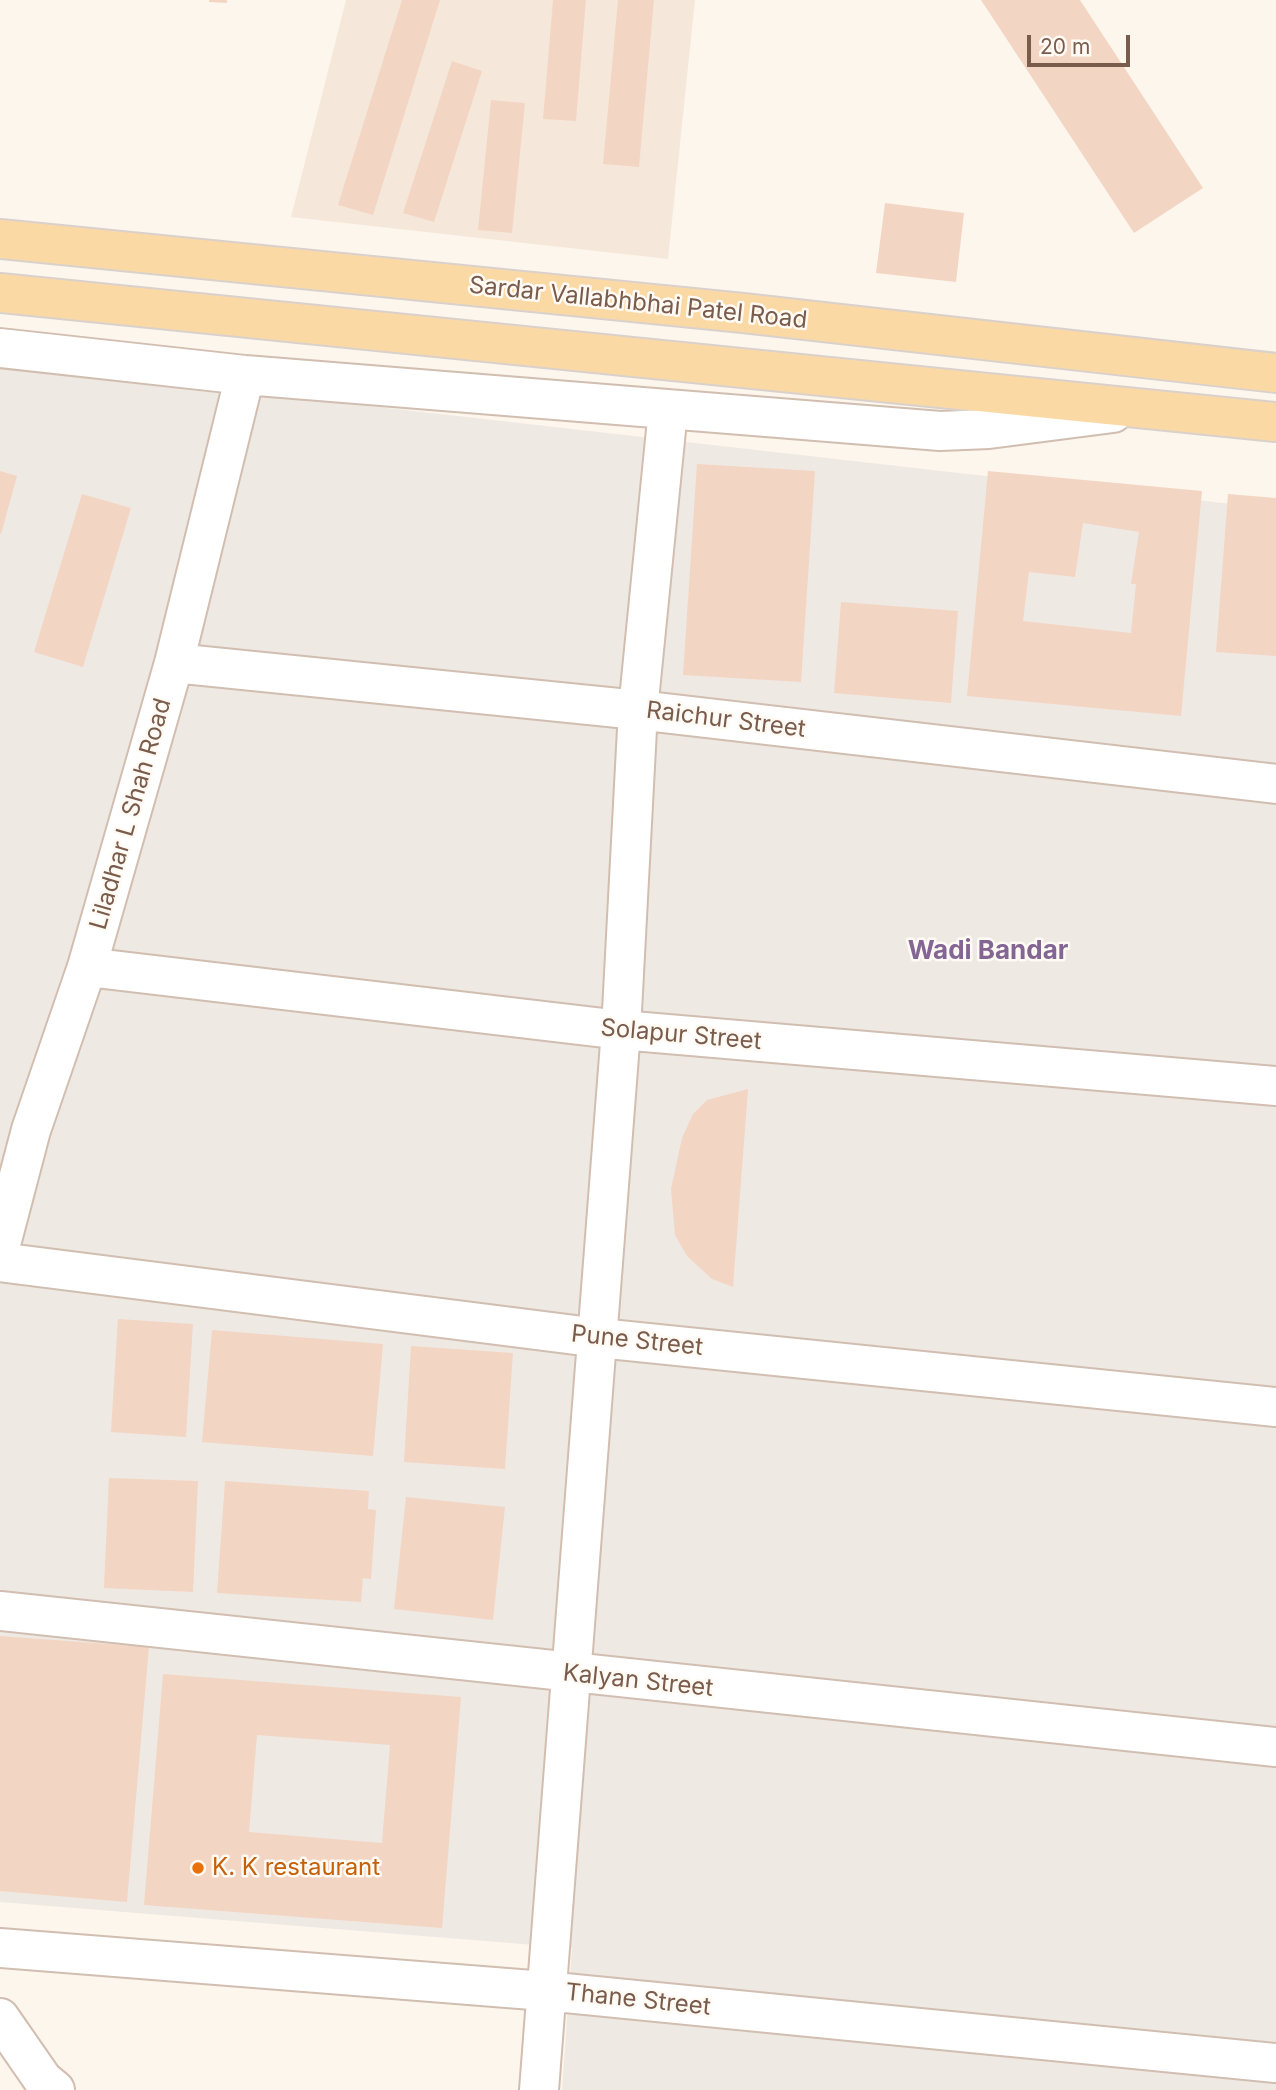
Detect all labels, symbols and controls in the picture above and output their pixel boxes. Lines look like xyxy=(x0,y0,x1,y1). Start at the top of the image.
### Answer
scale bar xyxy=(1031,21,1134,65)
text: 20 m xyxy=(1040,34,1090,59)
street label: Sardar Vallabhbhai Patel Road xyxy=(467,271,809,335)
street label: Liladhar L Shah Road xyxy=(84,695,178,933)
street label: Raichur Street xyxy=(645,696,807,744)
district label: Wadi Bandar xyxy=(908,935,1068,967)
street label: Solapur Street xyxy=(599,1014,763,1056)
street label: Pune Street xyxy=(570,1320,704,1362)
street label: Kalyan Street xyxy=(561,1659,715,1703)
place label: K. K restaurant xyxy=(212,1854,380,1882)
marker: K. K restaurant xyxy=(190,1860,206,1876)
street label: Thane Street xyxy=(564,1978,712,2022)

